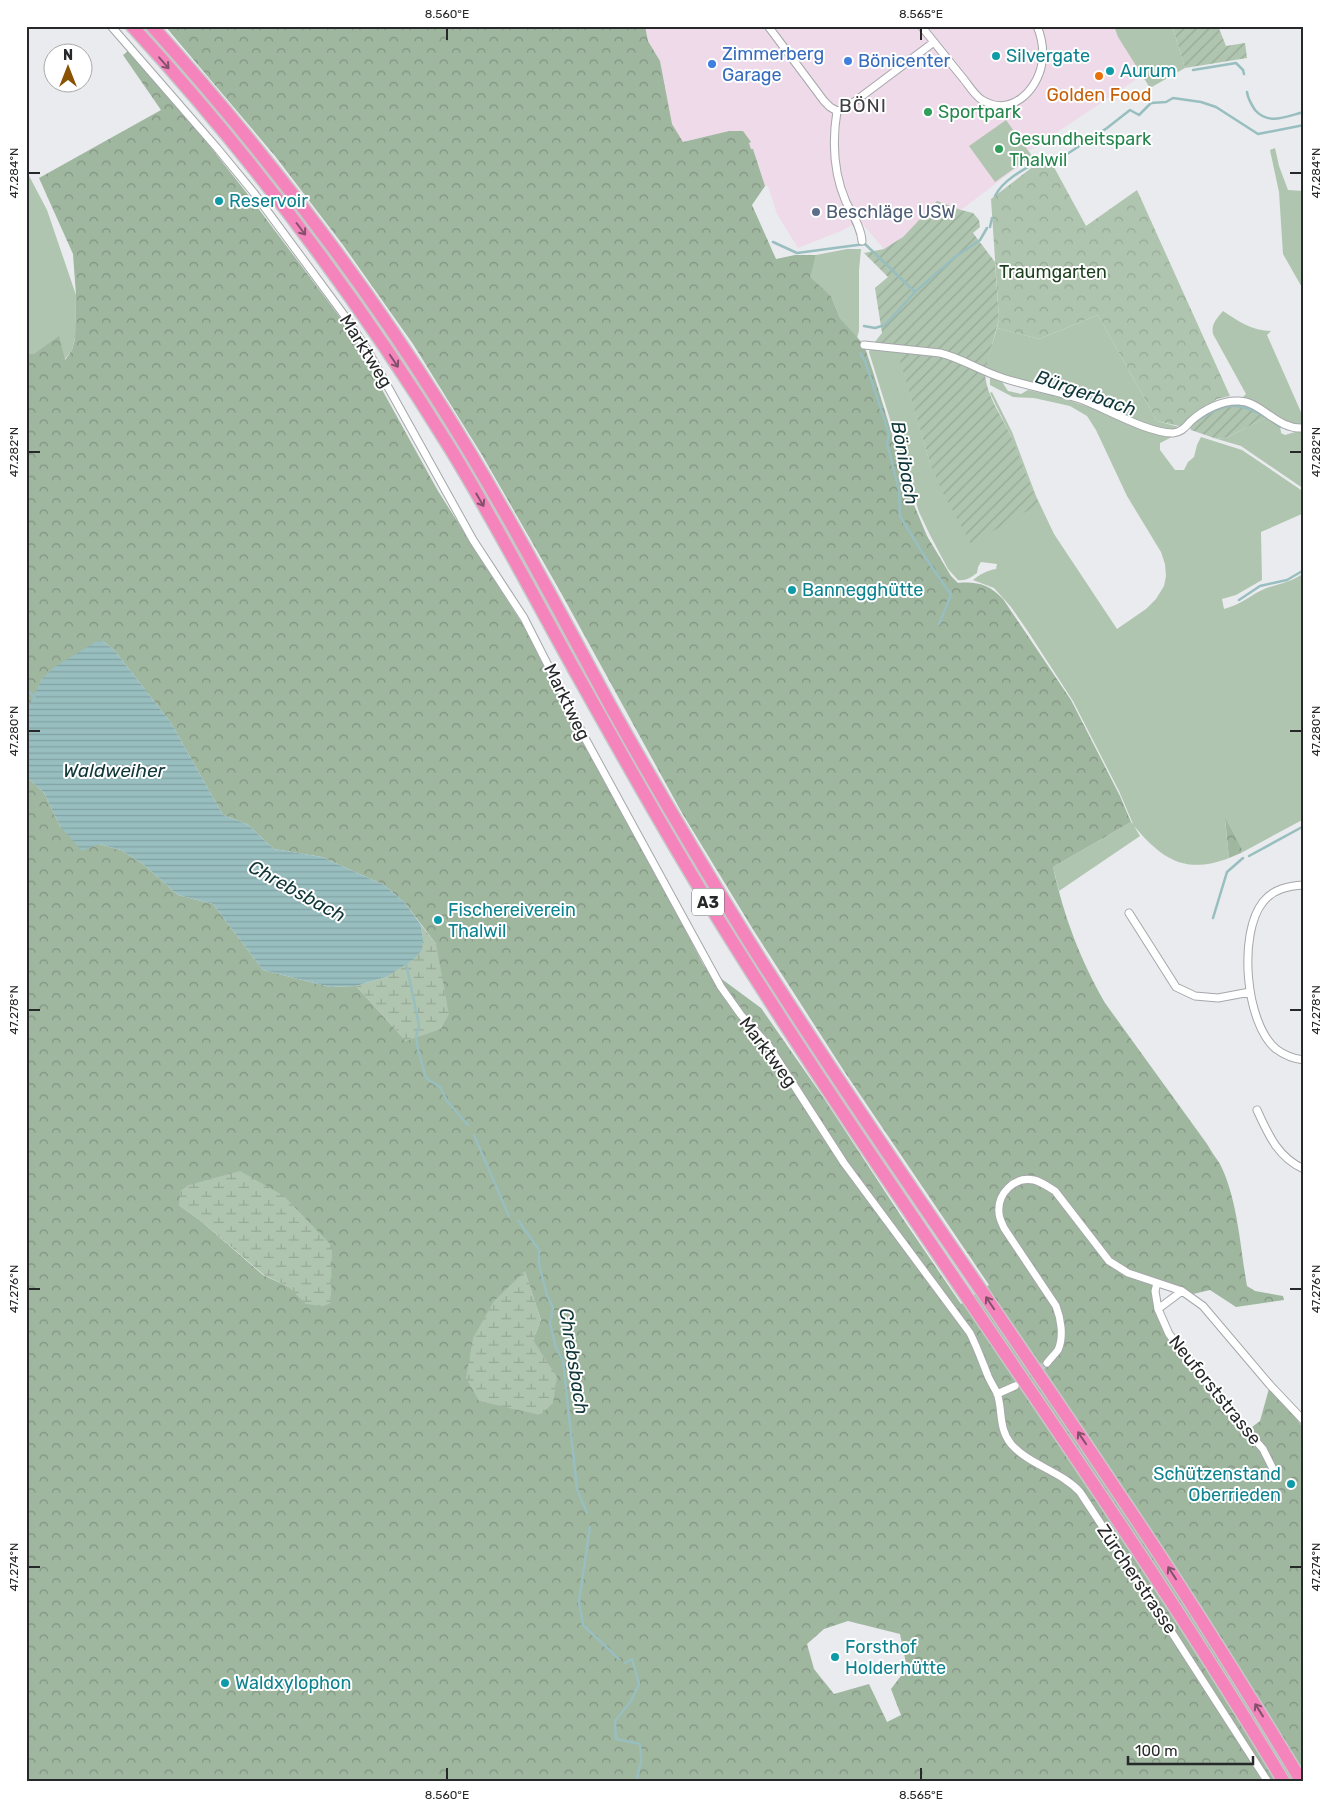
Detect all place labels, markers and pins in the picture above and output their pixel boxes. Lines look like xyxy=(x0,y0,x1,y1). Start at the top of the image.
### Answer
place label: Zimmerberg Garage xyxy=(722,43,824,86)
place label: Silvergate xyxy=(1006,45,1090,67)
place label: Bönicenter xyxy=(858,50,951,72)
marker: Silvergate xyxy=(990,50,1002,62)
marker: Bönicenter xyxy=(842,55,854,67)
marker: Zimmerberg Garage xyxy=(706,58,718,70)
place label: Aurum xyxy=(1120,60,1176,82)
marker: Aurum xyxy=(1104,65,1116,77)
marker: Golden Food xyxy=(1093,70,1105,82)
place label: Golden Food xyxy=(1047,84,1151,106)
place label: Sportpark xyxy=(938,101,1022,123)
marker: Sportpark xyxy=(922,106,934,118)
place label: Gesundheitspark Thalwil xyxy=(1009,128,1152,171)
marker: Gesundheitspark Thalwil xyxy=(993,143,1005,155)
place label: Reservoir xyxy=(229,190,308,212)
marker: Reservoir xyxy=(213,195,225,207)
place label: Beschläge USW xyxy=(826,201,956,223)
marker: Beschläge USW xyxy=(810,206,822,218)
place label: Bannegghütte xyxy=(802,579,923,601)
marker: Bannegghütte xyxy=(786,584,798,596)
place label: Fischereiverein Thalwil xyxy=(448,899,576,942)
marker: Fischereiverein Thalwil xyxy=(432,914,444,926)
place label: Schützenstand Oberrieden xyxy=(1153,1463,1281,1506)
marker: Schützenstand Oberrieden xyxy=(1285,1478,1297,1490)
place label: Forsthof Holderhütte xyxy=(845,1636,946,1679)
marker: Forsthof Holderhütte xyxy=(829,1651,841,1663)
place label: Waldxylophon xyxy=(235,1672,351,1694)
marker: Waldxylophon xyxy=(219,1677,231,1689)

